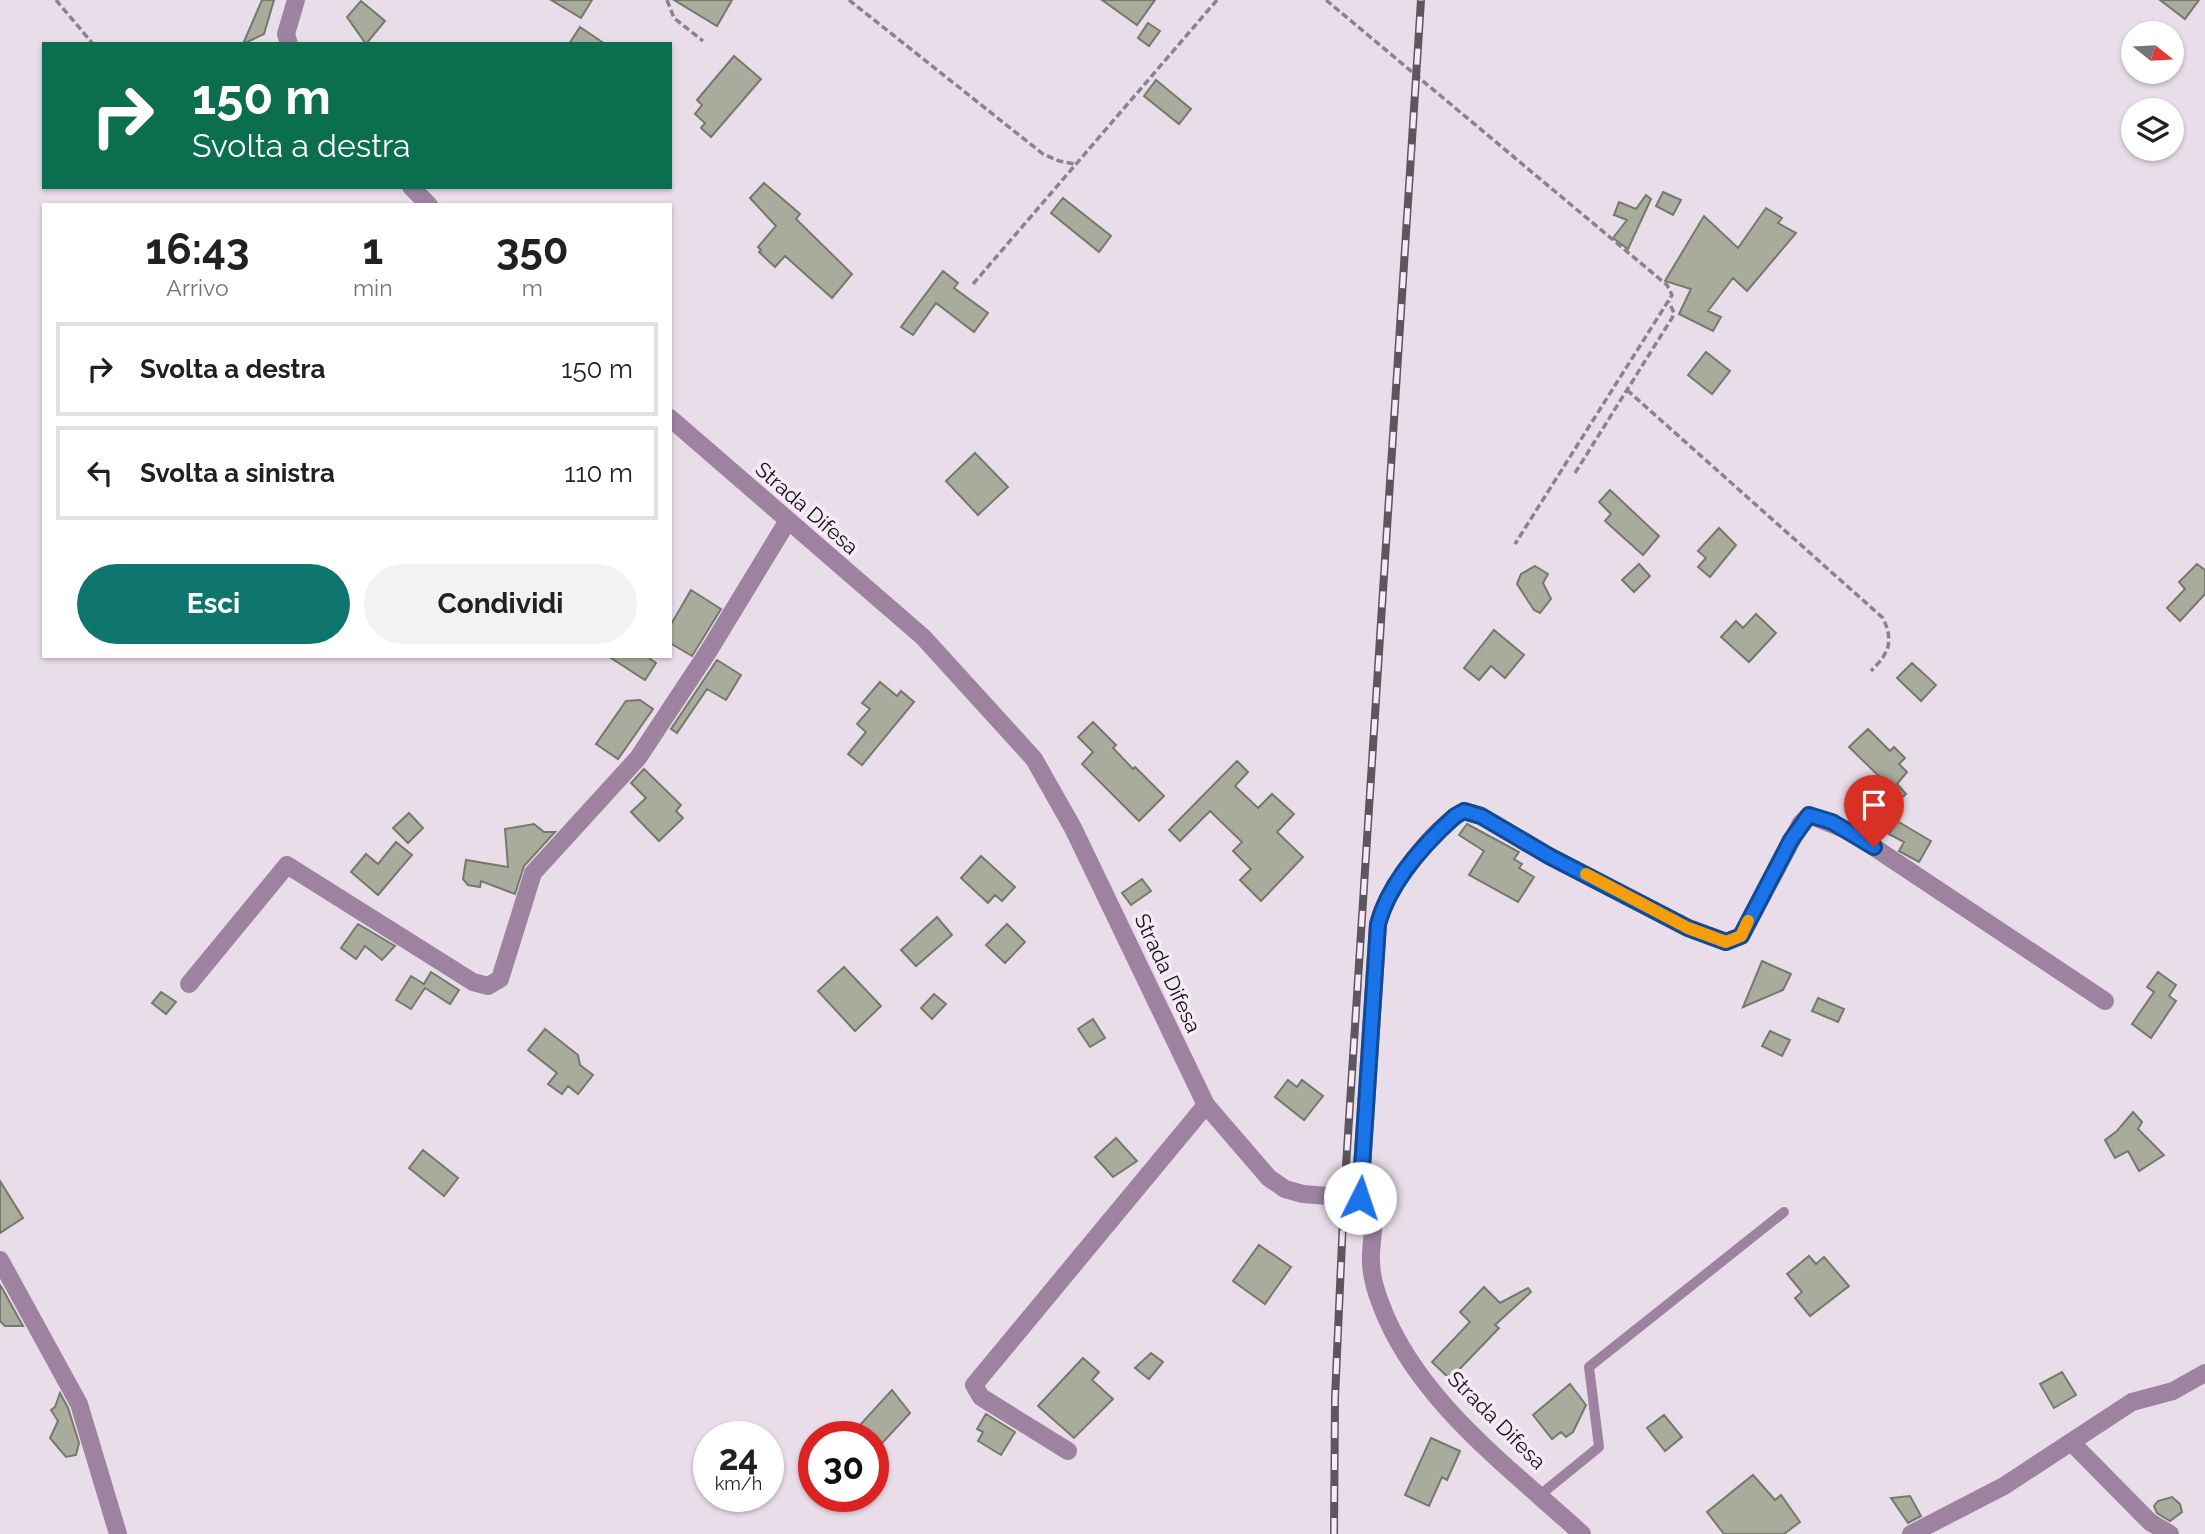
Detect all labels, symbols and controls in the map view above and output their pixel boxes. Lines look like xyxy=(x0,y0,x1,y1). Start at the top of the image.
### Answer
north arrow xyxy=(2121,21,2184,84)
map controls xyxy=(2121,21,2184,161)
text: 150 m xyxy=(192,68,331,125)
icon: right xyxy=(77,70,168,161)
button: layers xyxy=(2121,98,2184,161)
text: Svolta a destra xyxy=(192,127,411,164)
text: 16:43 xyxy=(145,225,250,274)
text: 1 xyxy=(362,225,383,274)
text: 350 xyxy=(496,225,569,274)
text: Arrivo xyxy=(166,274,229,301)
text: min xyxy=(353,274,393,301)
text: m xyxy=(522,274,543,301)
icon: right xyxy=(81,350,119,388)
text: Svolta a destra xyxy=(140,354,326,384)
text: 150 m xyxy=(561,354,633,384)
icon: left xyxy=(81,454,119,492)
street label: Strada Difesa xyxy=(750,456,864,560)
text: Svolta a sinistra xyxy=(140,458,335,488)
text: 110 m xyxy=(564,458,633,488)
button: Esci xyxy=(77,564,350,644)
button: Condividi xyxy=(364,564,637,644)
pin xyxy=(1844,775,1904,847)
icon: arrive xyxy=(1855,786,1893,824)
street label: Strada Difesa xyxy=(1130,910,1206,1036)
position arrow xyxy=(1323,1161,1397,1235)
street label: Strada Difesa xyxy=(1443,1366,1551,1474)
speed limit sign: 30 xyxy=(798,1421,889,1512)
text: 24 xyxy=(719,1437,758,1478)
text: km/h xyxy=(715,1473,762,1494)

